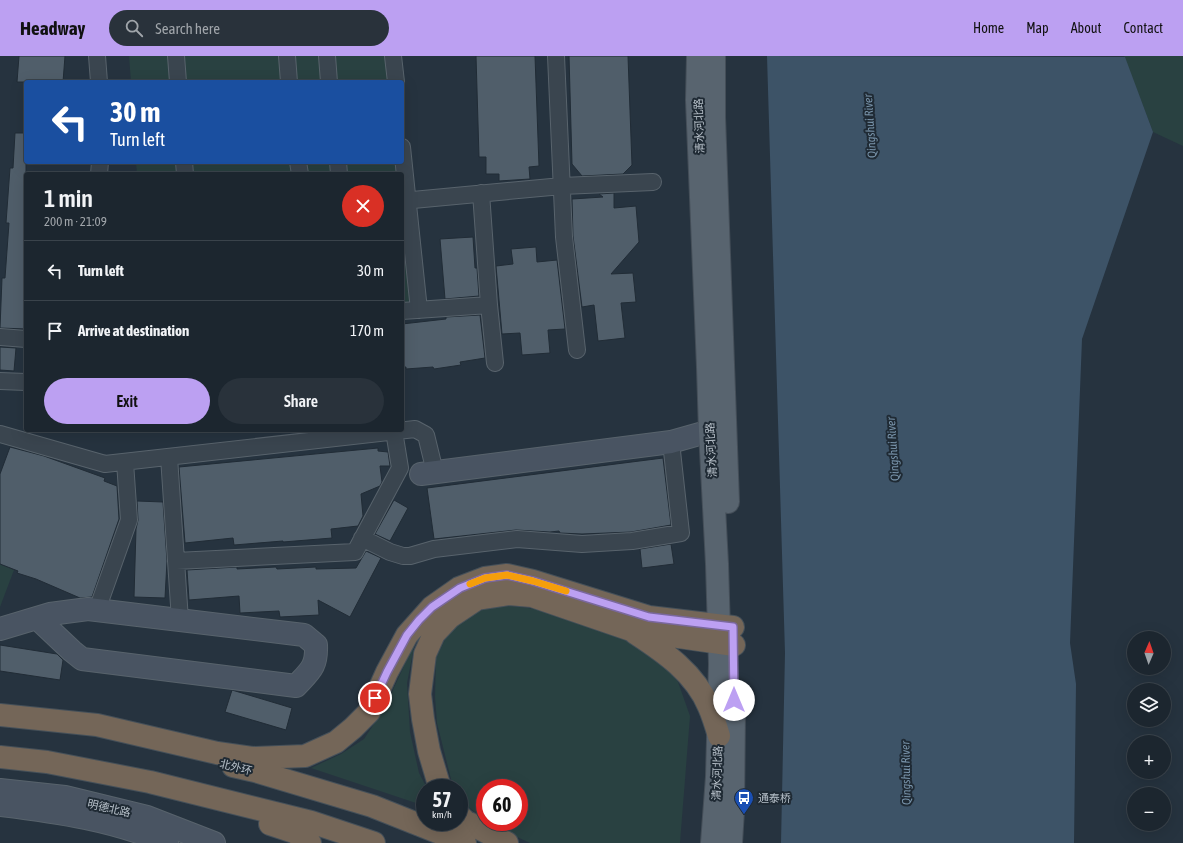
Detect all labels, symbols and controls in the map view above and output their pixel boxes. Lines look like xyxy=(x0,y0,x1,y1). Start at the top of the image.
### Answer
search box xyxy=(109,10,389,46)
text: Headway xyxy=(20,17,85,39)
icon: search xyxy=(123,17,145,39)
text: Search here xyxy=(155,20,220,37)
text: Home xyxy=(973,20,1004,36)
text: Map xyxy=(1026,20,1049,36)
text: About xyxy=(1071,20,1102,36)
text: Contact xyxy=(1124,20,1163,36)
water label: Qingshui River xyxy=(861,93,879,158)
icon: left xyxy=(44,96,96,148)
text: 30 m xyxy=(110,96,160,128)
street label: 清水河北路 xyxy=(692,98,706,154)
text: Turn left xyxy=(110,129,165,150)
text: 1 min xyxy=(44,185,93,212)
button: close xyxy=(342,185,384,227)
text: 200 m · 21:09 xyxy=(44,214,107,229)
icon: left xyxy=(44,260,66,282)
text: Turn left xyxy=(78,262,124,279)
text: 30 m xyxy=(357,262,384,279)
icon: arrive xyxy=(44,320,66,342)
text: Arrive at destination xyxy=(78,322,189,339)
text: 170 m xyxy=(350,322,384,339)
button: Exit xyxy=(44,378,210,424)
button: Share xyxy=(218,378,384,424)
water label: Qingshui River xyxy=(884,416,902,481)
street label: 清水河北路 xyxy=(704,422,718,478)
north arrow xyxy=(1127,631,1171,675)
map controls xyxy=(1127,631,1171,831)
position arrow xyxy=(713,679,755,721)
pin xyxy=(358,681,392,715)
button: layers xyxy=(1127,683,1171,727)
icon: arrive xyxy=(364,687,386,709)
button: + xyxy=(1127,735,1171,779)
water label: Qingshui River xyxy=(898,740,914,805)
street label: 清水河北路 xyxy=(710,745,724,801)
street label: 北外环 xyxy=(219,757,253,777)
speed limit sign: 60 xyxy=(476,779,528,831)
bus stop icon: 通泰桥 xyxy=(733,787,755,815)
button: − xyxy=(1127,787,1171,831)
text: 57 xyxy=(433,788,451,811)
place label: 通泰桥 xyxy=(758,792,791,804)
street label: 明德北路 xyxy=(86,797,132,819)
text: km/h xyxy=(432,809,452,820)

